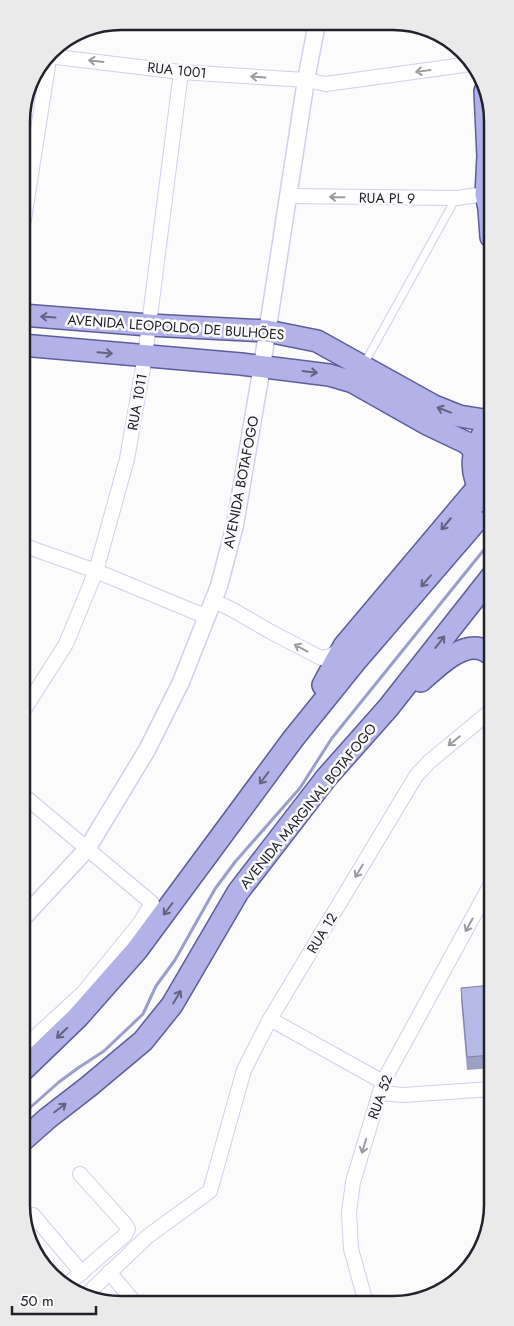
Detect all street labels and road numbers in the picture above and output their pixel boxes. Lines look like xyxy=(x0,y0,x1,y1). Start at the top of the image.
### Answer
street label: RUA 1001 xyxy=(146,57,208,83)
street label: RUA PL 9 xyxy=(359,188,415,208)
street label: AVENIDA LEOPOLDO DE BULHÕES xyxy=(67,309,285,345)
street label: RUA 1011 xyxy=(122,372,152,432)
street label: AVENIDA BOTAFOGO xyxy=(218,414,264,550)
street label: AVENIDA MARGINAL BOTAFOGO xyxy=(235,719,381,893)
street label: RUA 12 xyxy=(302,909,342,957)
street label: RUA 52 xyxy=(363,1072,397,1122)

